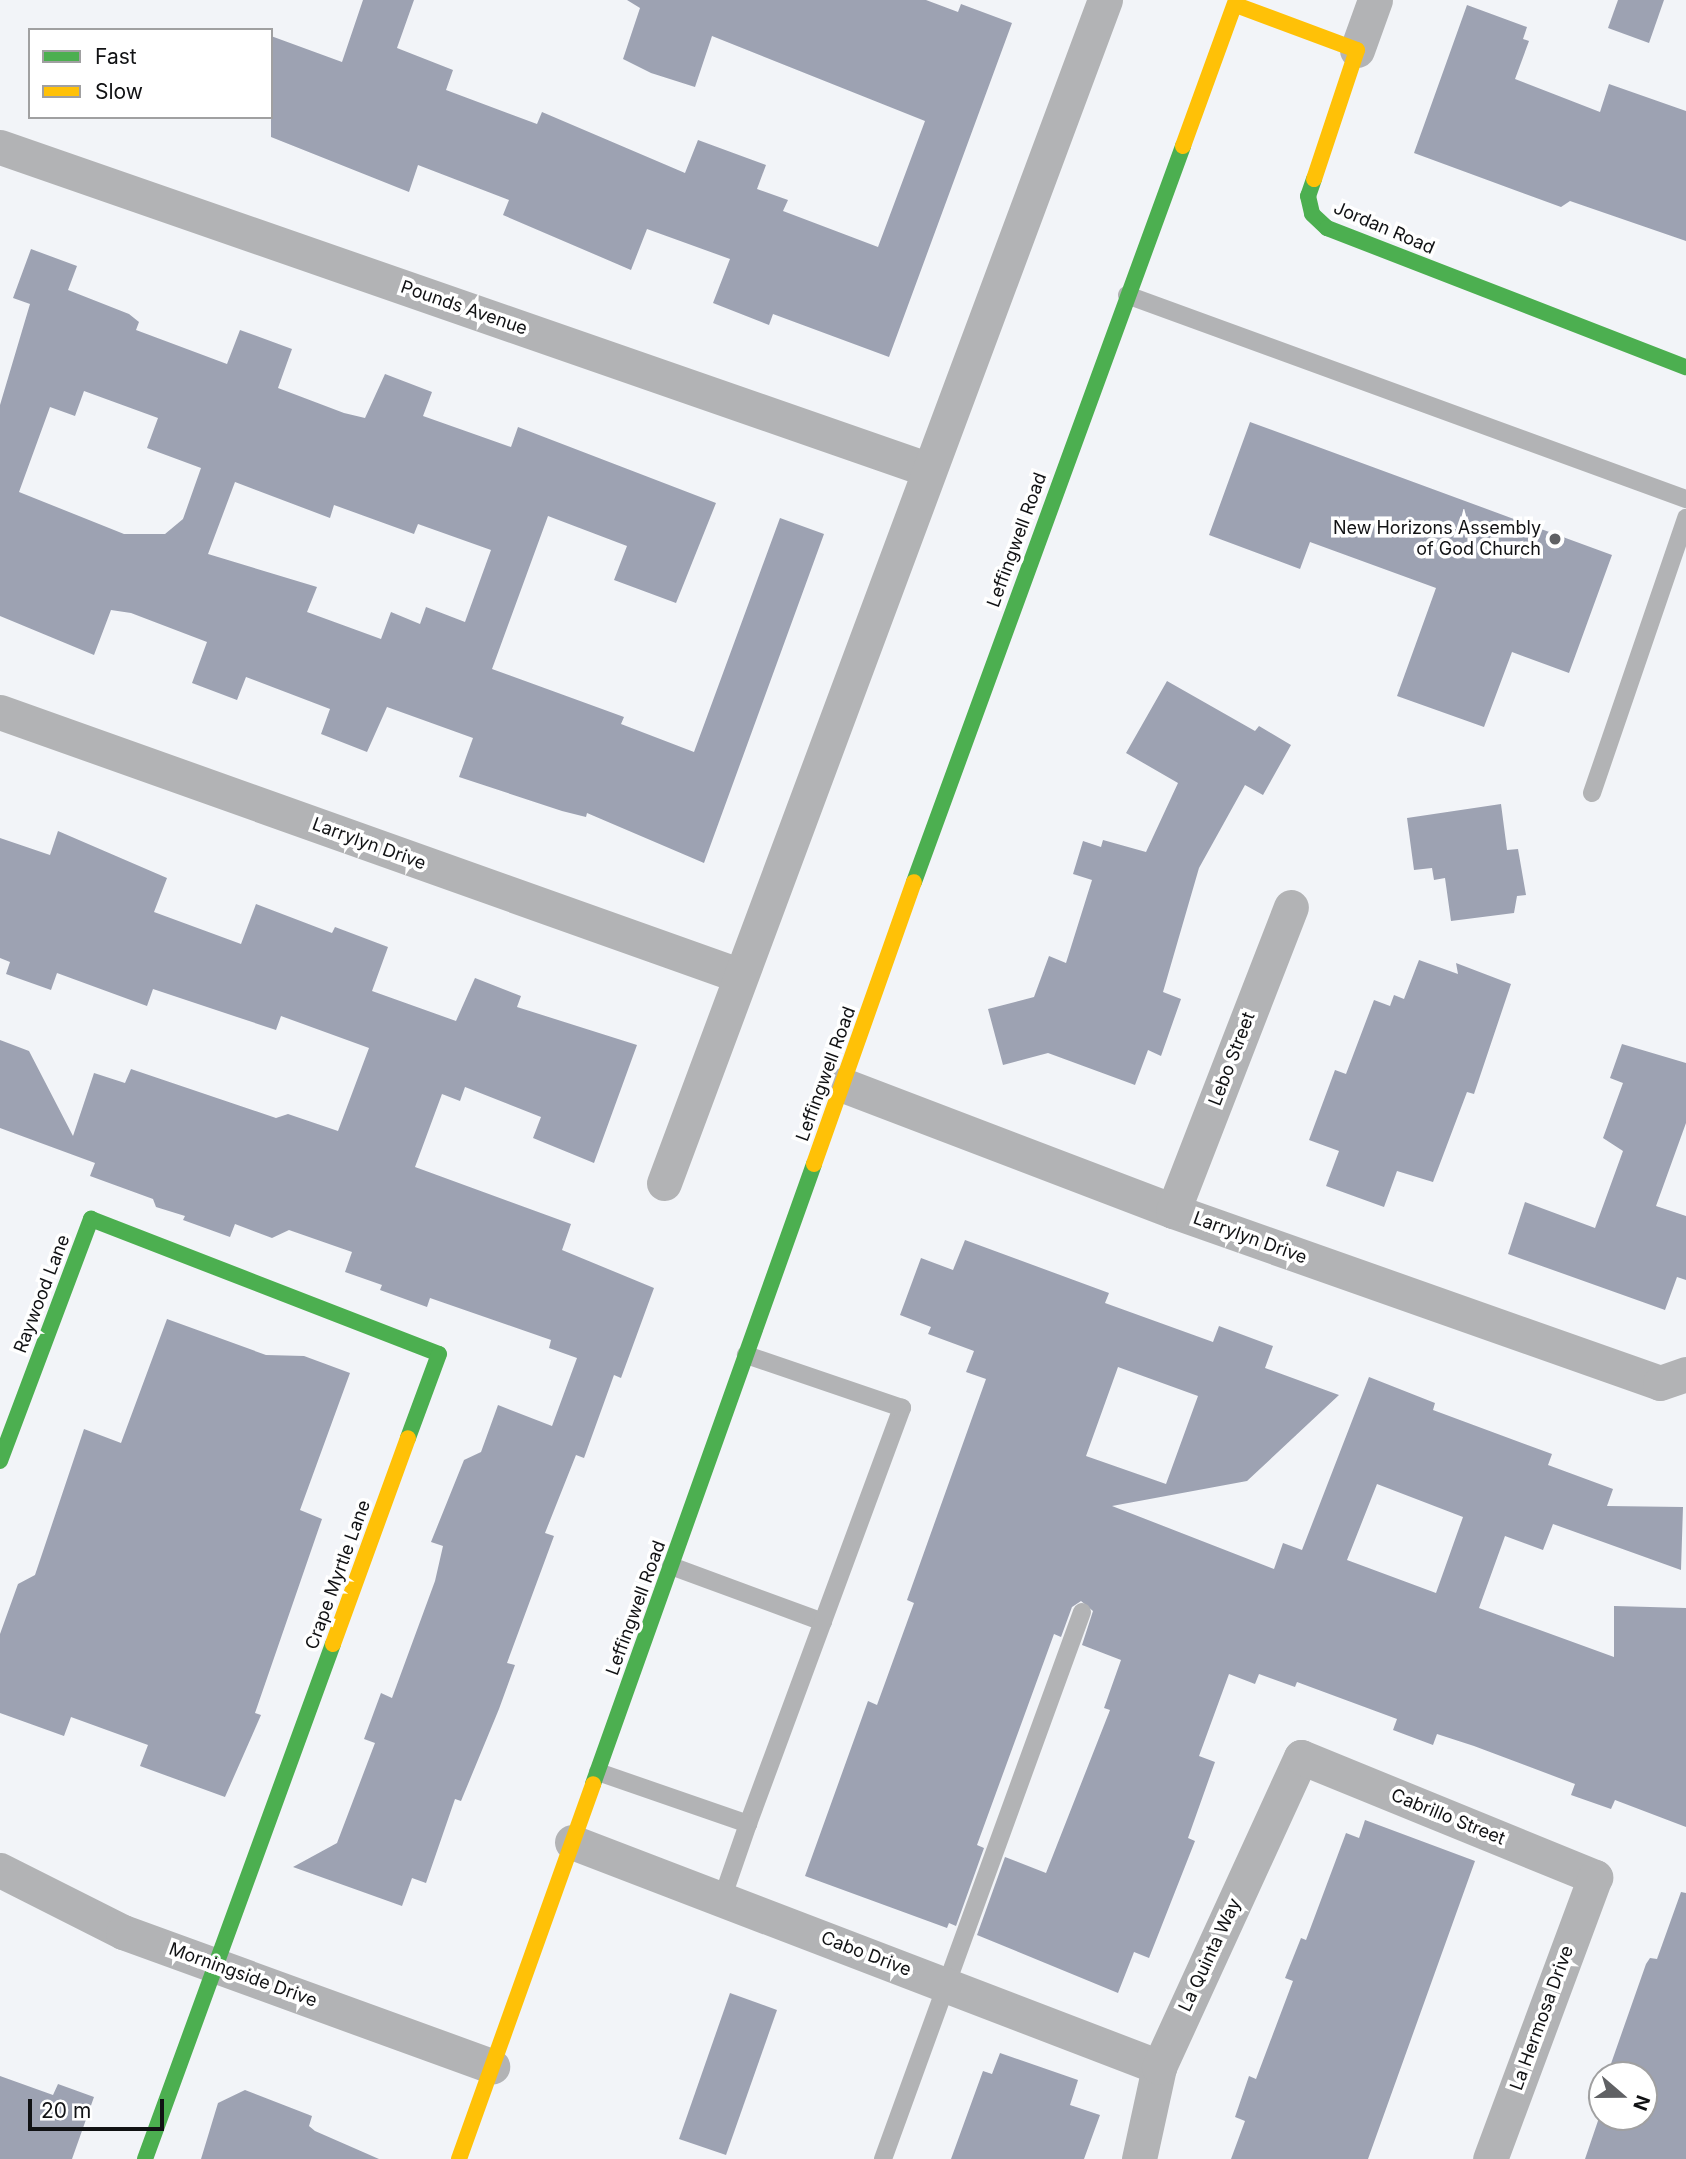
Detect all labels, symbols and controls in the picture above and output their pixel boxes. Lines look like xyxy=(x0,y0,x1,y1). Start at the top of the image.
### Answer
legend xyxy=(28,28,273,119)
text: Fast xyxy=(95,44,137,69)
text: Slow xyxy=(95,79,143,104)
street label: Jordan Road xyxy=(1330,197,1438,259)
street label: Pounds Avenue xyxy=(398,276,530,340)
street label: Leffingwell Road xyxy=(983,470,1051,610)
place label: New Horizons Assembly of God Church xyxy=(1333,518,1541,560)
marker: New Horizons Assembly of God Church xyxy=(1547,531,1563,547)
street label: Larrylyn Drive xyxy=(309,813,429,875)
street label: Leffingwell Road xyxy=(792,1004,860,1144)
street label: Lebo Street xyxy=(1204,1009,1260,1109)
street label: Larrylyn Drive xyxy=(1190,1207,1310,1269)
street label: Raywood Lane xyxy=(10,1232,74,1356)
street label: Crape Myrtle Lane xyxy=(301,1497,375,1653)
street label: Leffingwell Road xyxy=(602,1538,670,1678)
street label: Cabrillo Street xyxy=(1388,1784,1508,1850)
street label: La Quinta Way xyxy=(1174,1895,1246,2015)
street label: Cabo Drive xyxy=(818,1927,914,1981)
street label: Morningside Drive xyxy=(166,1938,320,2012)
street label: La Hermosa Drive xyxy=(1506,1943,1578,2093)
north arrow xyxy=(1588,2061,1658,2131)
scale bar xyxy=(32,2086,168,2130)
text: N xyxy=(1628,2092,1655,2113)
text: 20 m xyxy=(41,2098,91,2123)

